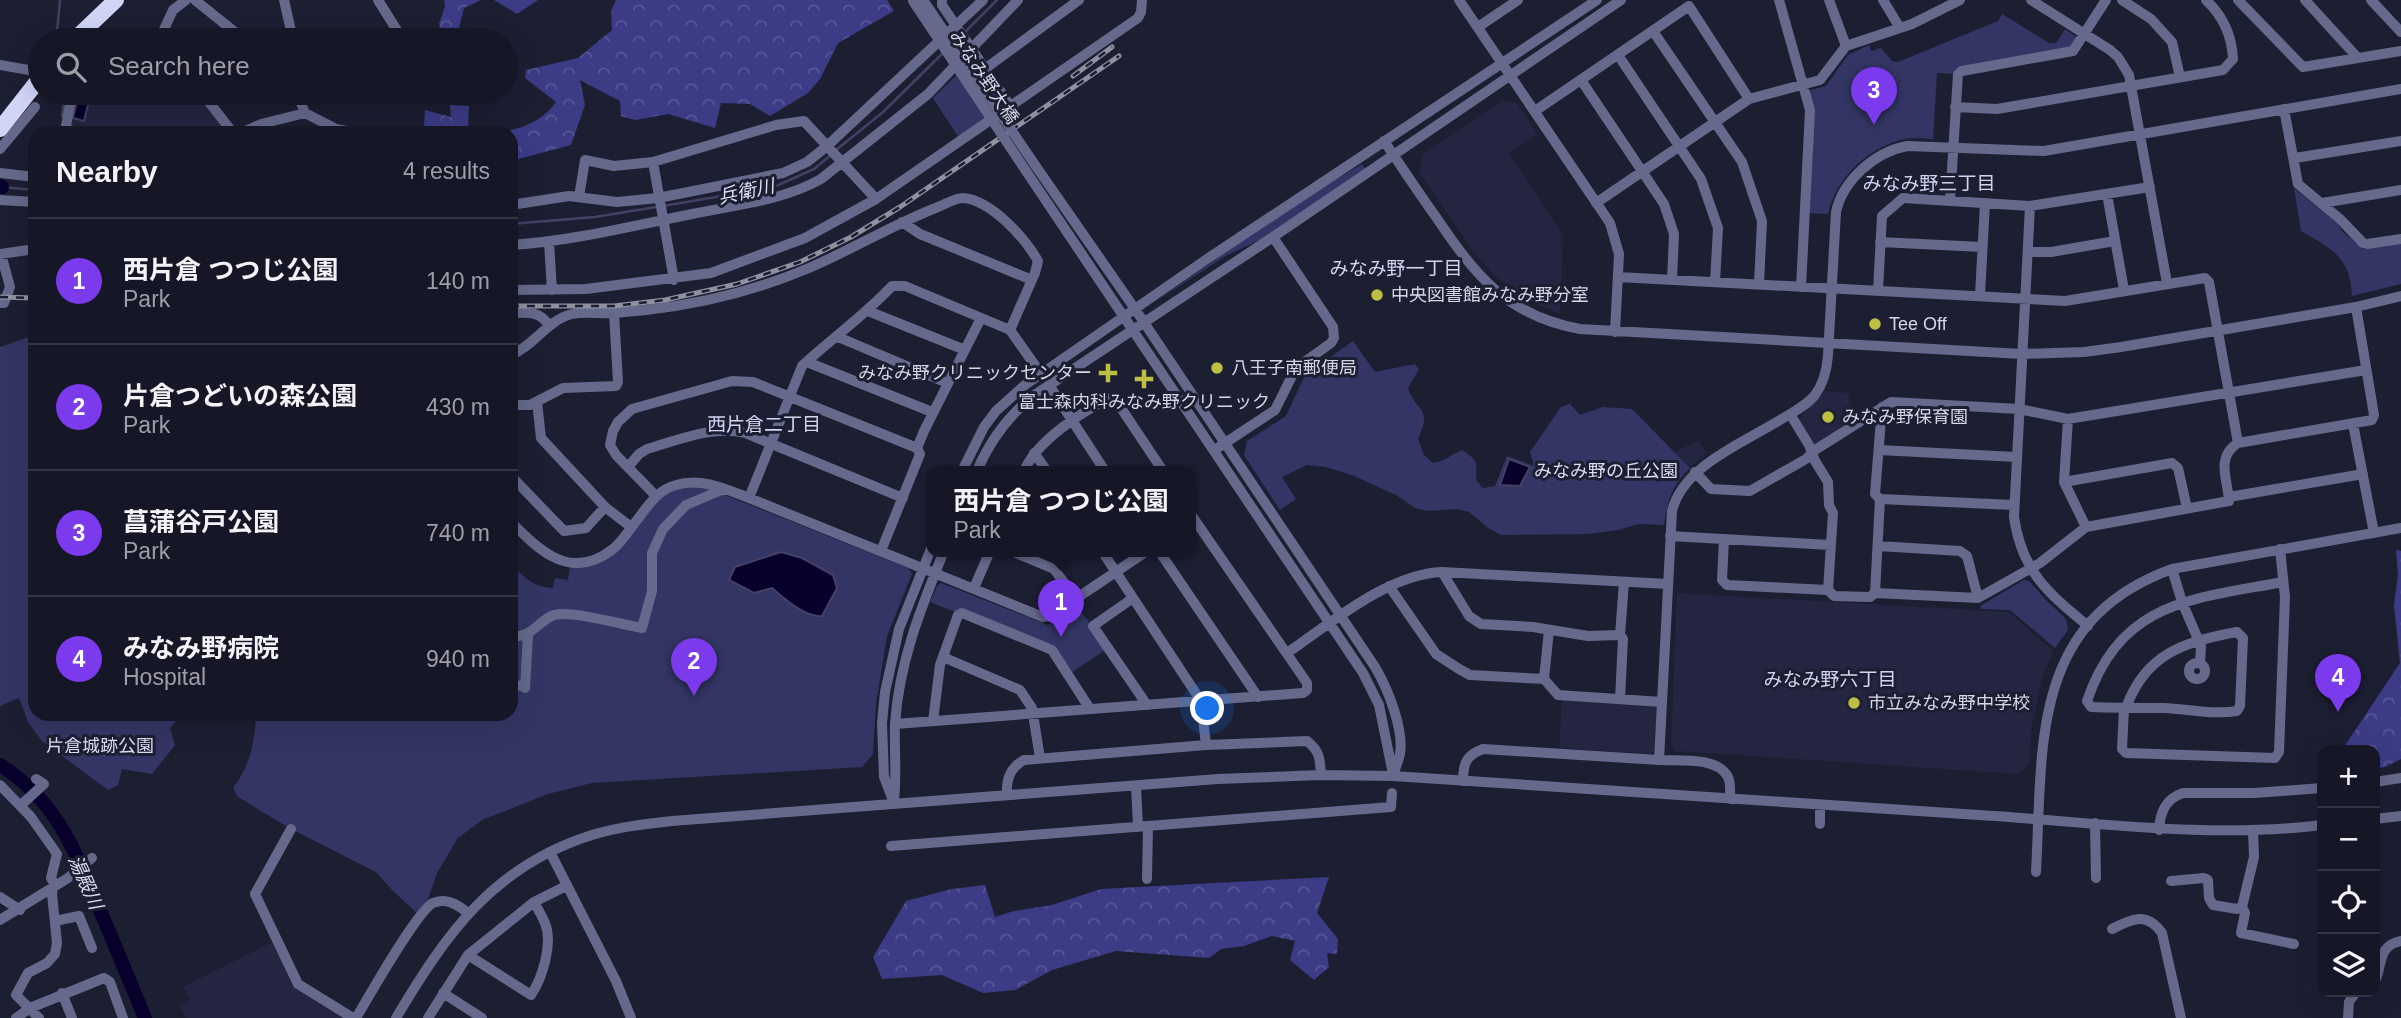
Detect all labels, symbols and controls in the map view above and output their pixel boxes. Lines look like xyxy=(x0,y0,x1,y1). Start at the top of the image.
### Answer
street label: みなみ野大橋 xyxy=(946,27,1022,127)
search box xyxy=(28,28,518,105)
icon: search xyxy=(52,48,90,86)
text: Search here xyxy=(108,51,250,81)
pin: 3 xyxy=(1851,67,1897,125)
text: Nearby xyxy=(56,155,158,188)
text: 4 results xyxy=(403,158,490,184)
district label: みなみ野三丁目 xyxy=(1862,173,1996,194)
water label: 兵衛川 xyxy=(716,175,778,208)
text: 西片倉 つつじ公園 xyxy=(123,255,338,285)
district label: みなみ野一丁目 xyxy=(1329,258,1463,279)
text: 1 xyxy=(73,268,85,294)
text: 140 m xyxy=(426,268,490,294)
place label: 中央図書館みなみ野分室 xyxy=(1391,285,1589,305)
text: Park xyxy=(123,286,170,312)
marker: 中央図書館みなみ野分室 xyxy=(1369,287,1385,303)
place label: Tee Off xyxy=(1889,314,1948,334)
marker: Tee Off xyxy=(1867,316,1883,332)
place label: 八王子南郵便局 xyxy=(1231,358,1357,378)
marker: 八王子南郵便局 xyxy=(1209,360,1225,376)
place label: みなみ野クリニックセンター xyxy=(858,363,1092,383)
marker: みなみ野クリニックセンター xyxy=(1098,363,1118,383)
marker: 富士森内科みなみ野クリニック xyxy=(1134,369,1154,389)
text: 片倉つどいの森公園 xyxy=(123,381,357,411)
place label: 富士森内科みなみ野クリニック xyxy=(1018,392,1270,412)
text: 2 xyxy=(73,394,85,420)
text: 430 m xyxy=(426,394,490,420)
place label: みなみ野保育園 xyxy=(1842,407,1968,427)
marker: みなみ野保育園 xyxy=(1820,409,1836,425)
text: Park xyxy=(123,412,170,438)
district label: 西片倉二丁目 xyxy=(707,414,821,435)
park label: みなみ野の丘公園 xyxy=(1534,461,1678,481)
popup xyxy=(926,466,1196,557)
text: 西片倉 つつじ公園 xyxy=(953,486,1169,516)
text: 菖蒲谷戸公園 xyxy=(123,507,279,537)
text: Park xyxy=(953,517,1001,543)
text: 3 xyxy=(73,520,85,546)
text: 740 m xyxy=(426,520,490,546)
text: Park xyxy=(123,538,170,564)
pin: 1 xyxy=(1038,579,1084,637)
text: みなみ野病院 xyxy=(123,633,279,663)
pin: 2 xyxy=(671,638,717,696)
text: 4 xyxy=(73,646,85,672)
text: 940 m xyxy=(426,646,490,672)
pin: 4 xyxy=(2315,654,2361,712)
text: Hospital xyxy=(123,664,206,690)
district label: みなみ野六丁目 xyxy=(1763,669,1897,690)
your location xyxy=(1190,691,1224,725)
place label: 市立みなみ野中学校 xyxy=(1868,693,2030,713)
marker: 市立みなみ野中学校 xyxy=(1846,695,1862,711)
park label: 片倉城跡公園 xyxy=(46,736,154,756)
map controls xyxy=(2317,745,2380,997)
button: + xyxy=(2317,745,2380,808)
button: − xyxy=(2317,808,2380,871)
water label: 湯殿川 xyxy=(64,852,108,914)
button: locate xyxy=(2317,871,2380,934)
button: layers xyxy=(2317,934,2380,997)

